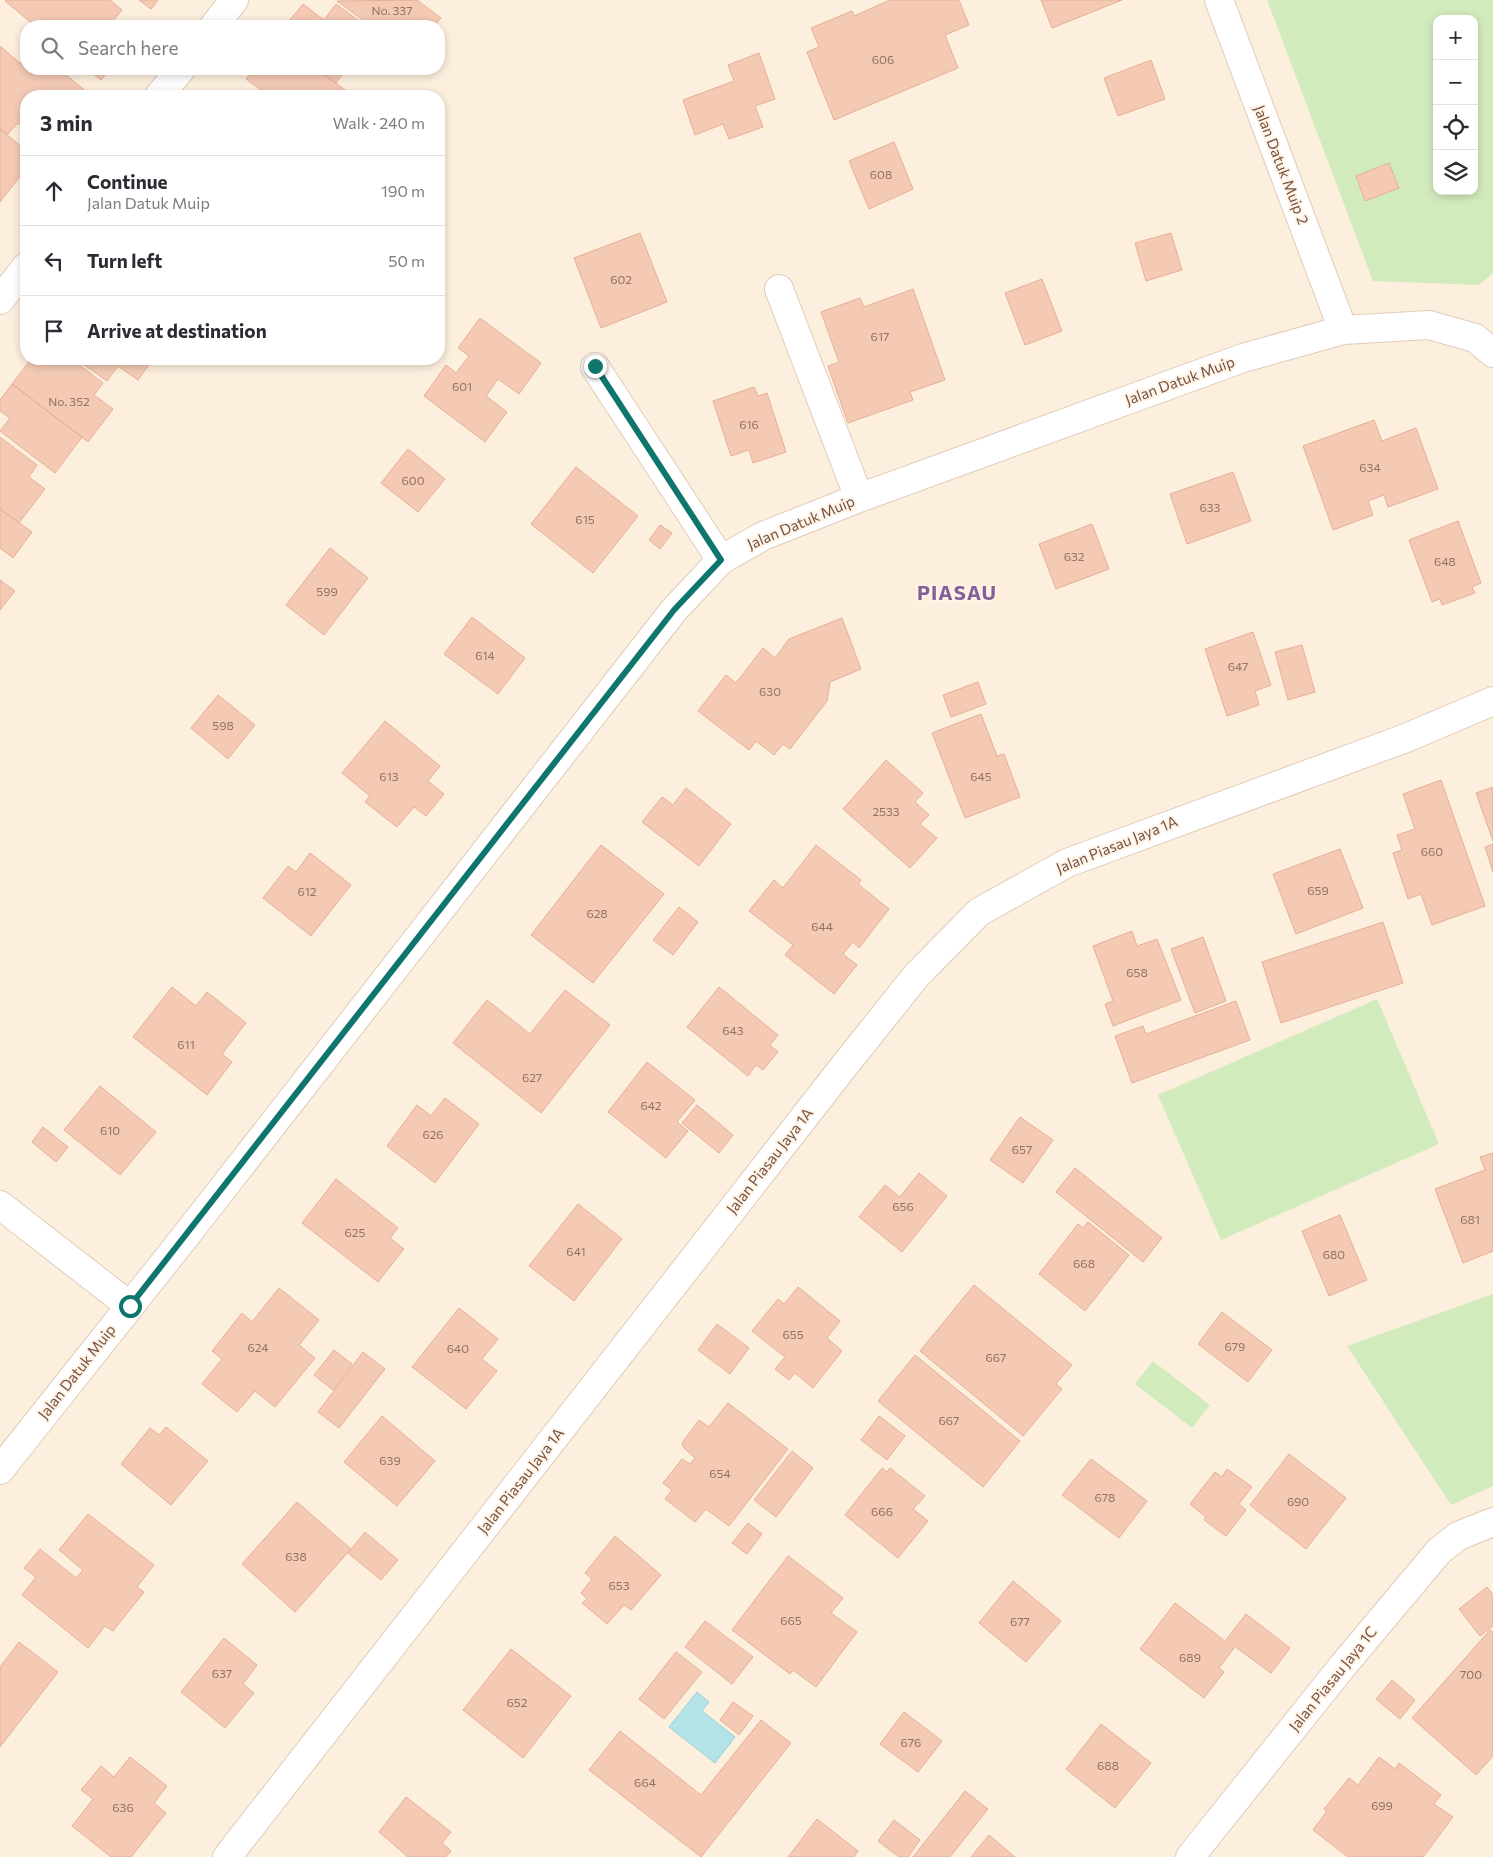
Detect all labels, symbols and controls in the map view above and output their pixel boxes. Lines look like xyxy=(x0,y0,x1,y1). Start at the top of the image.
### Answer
house number: No. 337 xyxy=(372,3,413,17)
map controls xyxy=(1433,15,1478,195)
button: + xyxy=(1433,15,1478,60)
search box xyxy=(20,20,445,75)
icon: search xyxy=(38,34,66,62)
text: Search here xyxy=(78,36,178,59)
house number: 606 xyxy=(872,52,894,66)
button: − xyxy=(1433,60,1478,105)
street label: Jalan Datuk Muip 2 xyxy=(1251,102,1313,227)
button: locate xyxy=(1433,105,1478,150)
text: 3 min xyxy=(40,110,93,135)
text: Walk · 240 m xyxy=(333,113,425,132)
button: layers xyxy=(1433,150,1478,195)
house number: 608 xyxy=(870,167,892,181)
text: Continue xyxy=(87,170,167,193)
icon: ahead xyxy=(40,177,68,205)
text: 190 m xyxy=(381,181,425,200)
text: Jalan Datuk Muip xyxy=(87,193,210,212)
icon: left xyxy=(40,247,68,275)
text: Turn left xyxy=(87,249,162,272)
text: 50 m xyxy=(388,251,425,270)
house number: 602 xyxy=(610,272,632,286)
icon: arrive xyxy=(40,317,68,345)
text: Arrive at destination xyxy=(87,319,267,342)
house number: 617 xyxy=(871,329,889,343)
street label: Jalan Datuk Muip xyxy=(1122,352,1237,408)
route end xyxy=(584,355,607,378)
house number: 601 xyxy=(452,379,472,393)
house number: No. 352 xyxy=(48,394,90,408)
house number: 616 xyxy=(739,417,759,431)
house number: 634 xyxy=(1359,460,1381,474)
house number: 600 xyxy=(402,473,425,487)
street label: Jalan Datuk Muip xyxy=(744,491,857,553)
house number: 633 xyxy=(1200,500,1221,514)
house number: 615 xyxy=(575,512,595,526)
house number: 632 xyxy=(1064,549,1085,563)
house number: 648 xyxy=(1434,554,1456,568)
district label: PIASAU xyxy=(917,580,997,604)
house number: 599 xyxy=(316,584,338,598)
house number: 614 xyxy=(475,648,495,662)
house number: 647 xyxy=(1228,659,1248,673)
house number: 630 xyxy=(759,684,781,698)
house number: 598 xyxy=(212,718,234,732)
house number: 613 xyxy=(379,769,399,783)
house number: 645 xyxy=(970,769,992,783)
house number: 2533 xyxy=(872,804,900,818)
street label: Jalan Piasau Jaya 1A xyxy=(1053,811,1180,877)
house number: 660 xyxy=(1421,844,1443,858)
house number: 659 xyxy=(1307,883,1329,897)
house number: 612 xyxy=(297,884,317,898)
house number: 628 xyxy=(586,906,608,920)
house number: 644 xyxy=(811,919,833,933)
house number: 658 xyxy=(1126,965,1148,979)
house number: 643 xyxy=(722,1023,744,1037)
house number: 611 xyxy=(177,1037,195,1051)
house number: 627 xyxy=(522,1070,542,1084)
house number: 642 xyxy=(641,1098,662,1112)
street label: Jalan Piasau Jaya 1A xyxy=(722,1104,816,1217)
house number: 610 xyxy=(100,1123,120,1137)
house number: 626 xyxy=(422,1127,444,1141)
house number: 657 xyxy=(1012,1142,1032,1156)
house number: 656 xyxy=(892,1199,914,1213)
house number: 681 xyxy=(1460,1212,1480,1226)
house number: 625 xyxy=(345,1225,365,1239)
house number: 641 xyxy=(566,1244,586,1258)
house number: 680 xyxy=(1323,1247,1345,1261)
house number: 668 xyxy=(1073,1256,1095,1270)
route start xyxy=(119,1295,142,1318)
street label: Jalan Datuk Muip xyxy=(34,1320,119,1422)
house number: 655 xyxy=(782,1327,804,1341)
house number: 679 xyxy=(1225,1339,1245,1353)
house number: 624 xyxy=(248,1340,268,1354)
house number: 640 xyxy=(447,1341,469,1355)
house number: 667 xyxy=(986,1350,1006,1364)
house number: 667 xyxy=(939,1413,959,1427)
street label: Jalan Piasau Jaya 1A xyxy=(473,1424,567,1537)
house number: 639 xyxy=(379,1453,401,1467)
house number: 654 xyxy=(709,1466,731,1480)
house number: 678 xyxy=(1095,1490,1115,1504)
house number: 690 xyxy=(1287,1494,1309,1508)
house number: 666 xyxy=(871,1504,893,1518)
house number: 638 xyxy=(285,1549,307,1563)
house number: 653 xyxy=(608,1578,630,1592)
house number: 665 xyxy=(780,1613,802,1627)
house number: 677 xyxy=(1010,1614,1030,1628)
street label: Jalan Piasau Jaya 1C xyxy=(1285,1622,1380,1734)
house number: 689 xyxy=(1179,1650,1201,1664)
house number: 637 xyxy=(212,1666,232,1680)
house number: 700 xyxy=(1460,1667,1482,1681)
house number: 652 xyxy=(507,1695,528,1709)
house number: 676 xyxy=(901,1735,921,1749)
house number: 688 xyxy=(1097,1758,1119,1772)
house number: 664 xyxy=(634,1775,656,1789)
house number: 699 xyxy=(1371,1798,1393,1812)
house number: 636 xyxy=(112,1800,134,1814)

